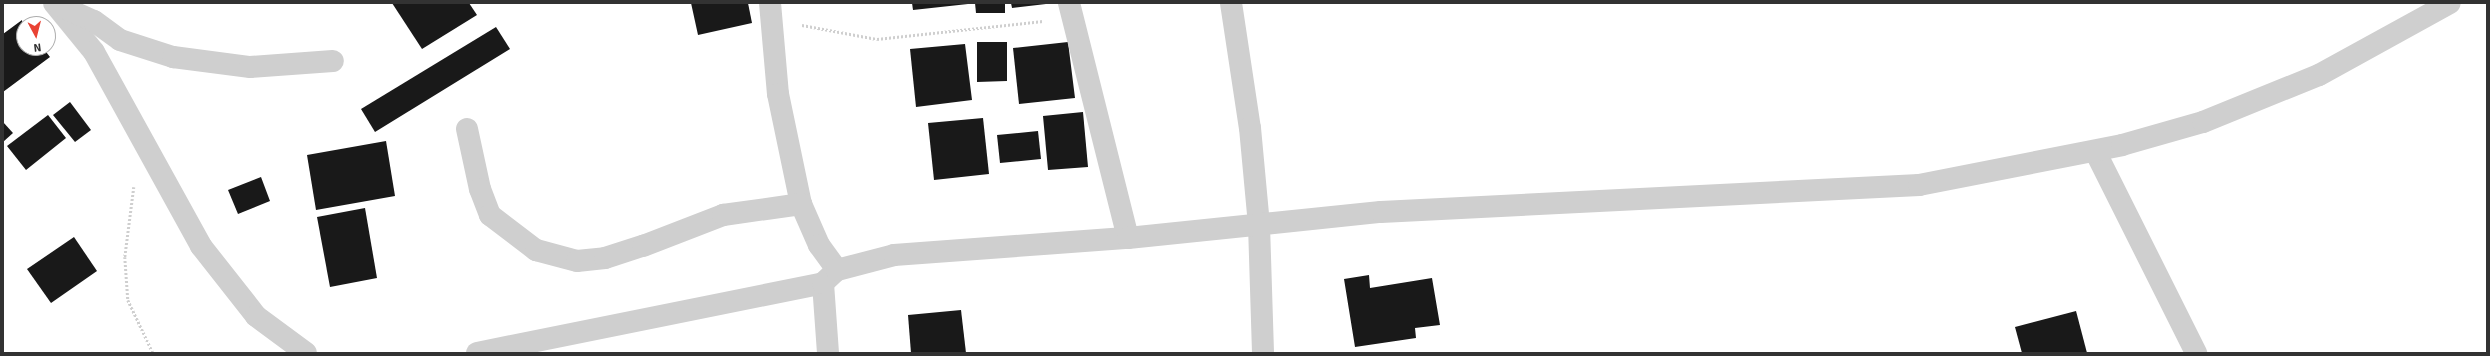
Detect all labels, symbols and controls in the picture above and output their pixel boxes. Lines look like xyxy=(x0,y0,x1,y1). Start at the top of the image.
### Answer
north arrow xyxy=(16,16,56,56)
text: N xyxy=(33,40,42,54)

